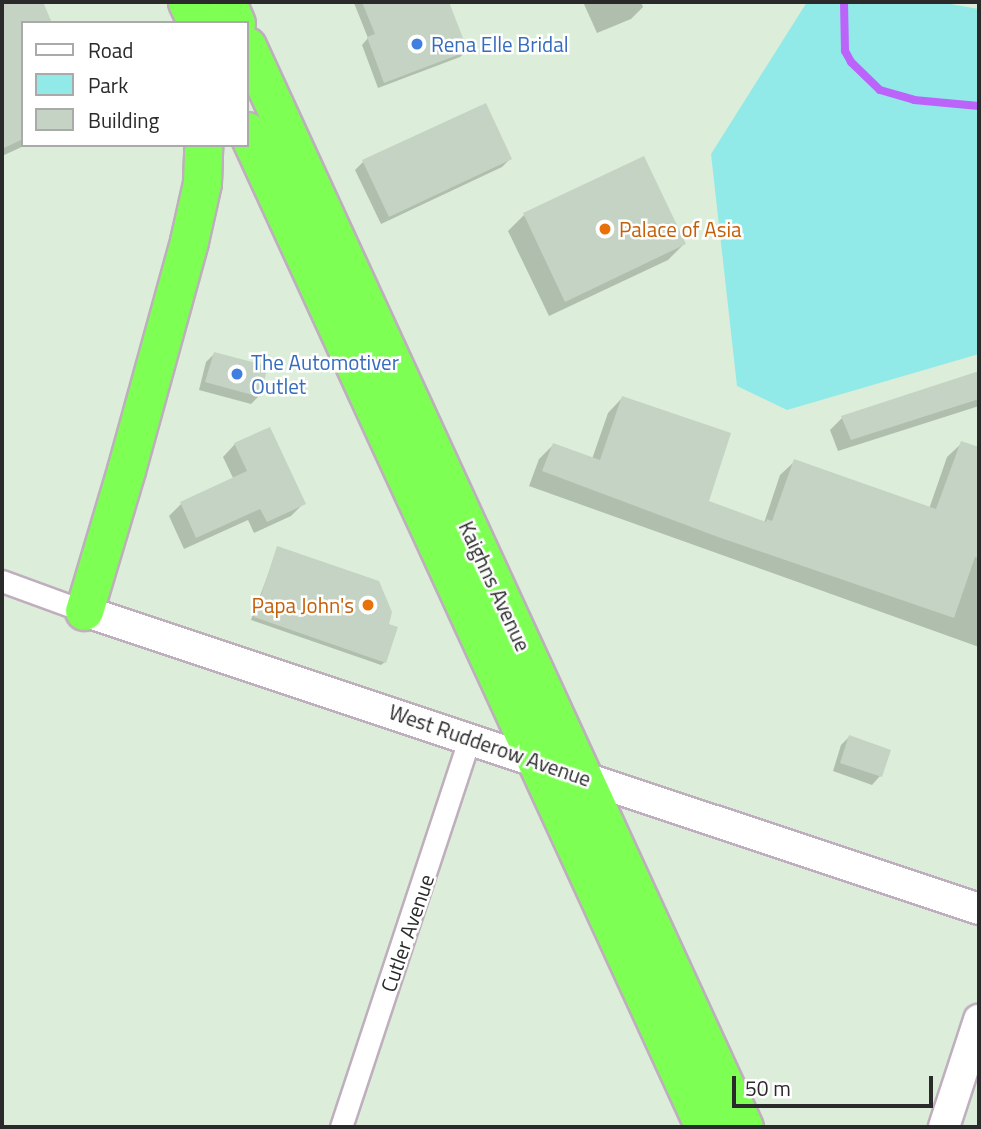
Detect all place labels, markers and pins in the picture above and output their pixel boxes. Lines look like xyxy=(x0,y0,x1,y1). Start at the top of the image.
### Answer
place label: Rena Elle Bridal xyxy=(431,31,569,57)
marker: Rena Elle Bridal xyxy=(409,36,425,52)
place label: Palace of Asia xyxy=(619,216,742,242)
marker: Palace of Asia xyxy=(597,221,613,237)
place label: The Automotiver Outlet xyxy=(251,349,399,399)
marker: The Automotiver Outlet xyxy=(229,366,245,382)
place label: Papa John's xyxy=(252,592,354,618)
marker: Papa John's xyxy=(360,597,376,613)

